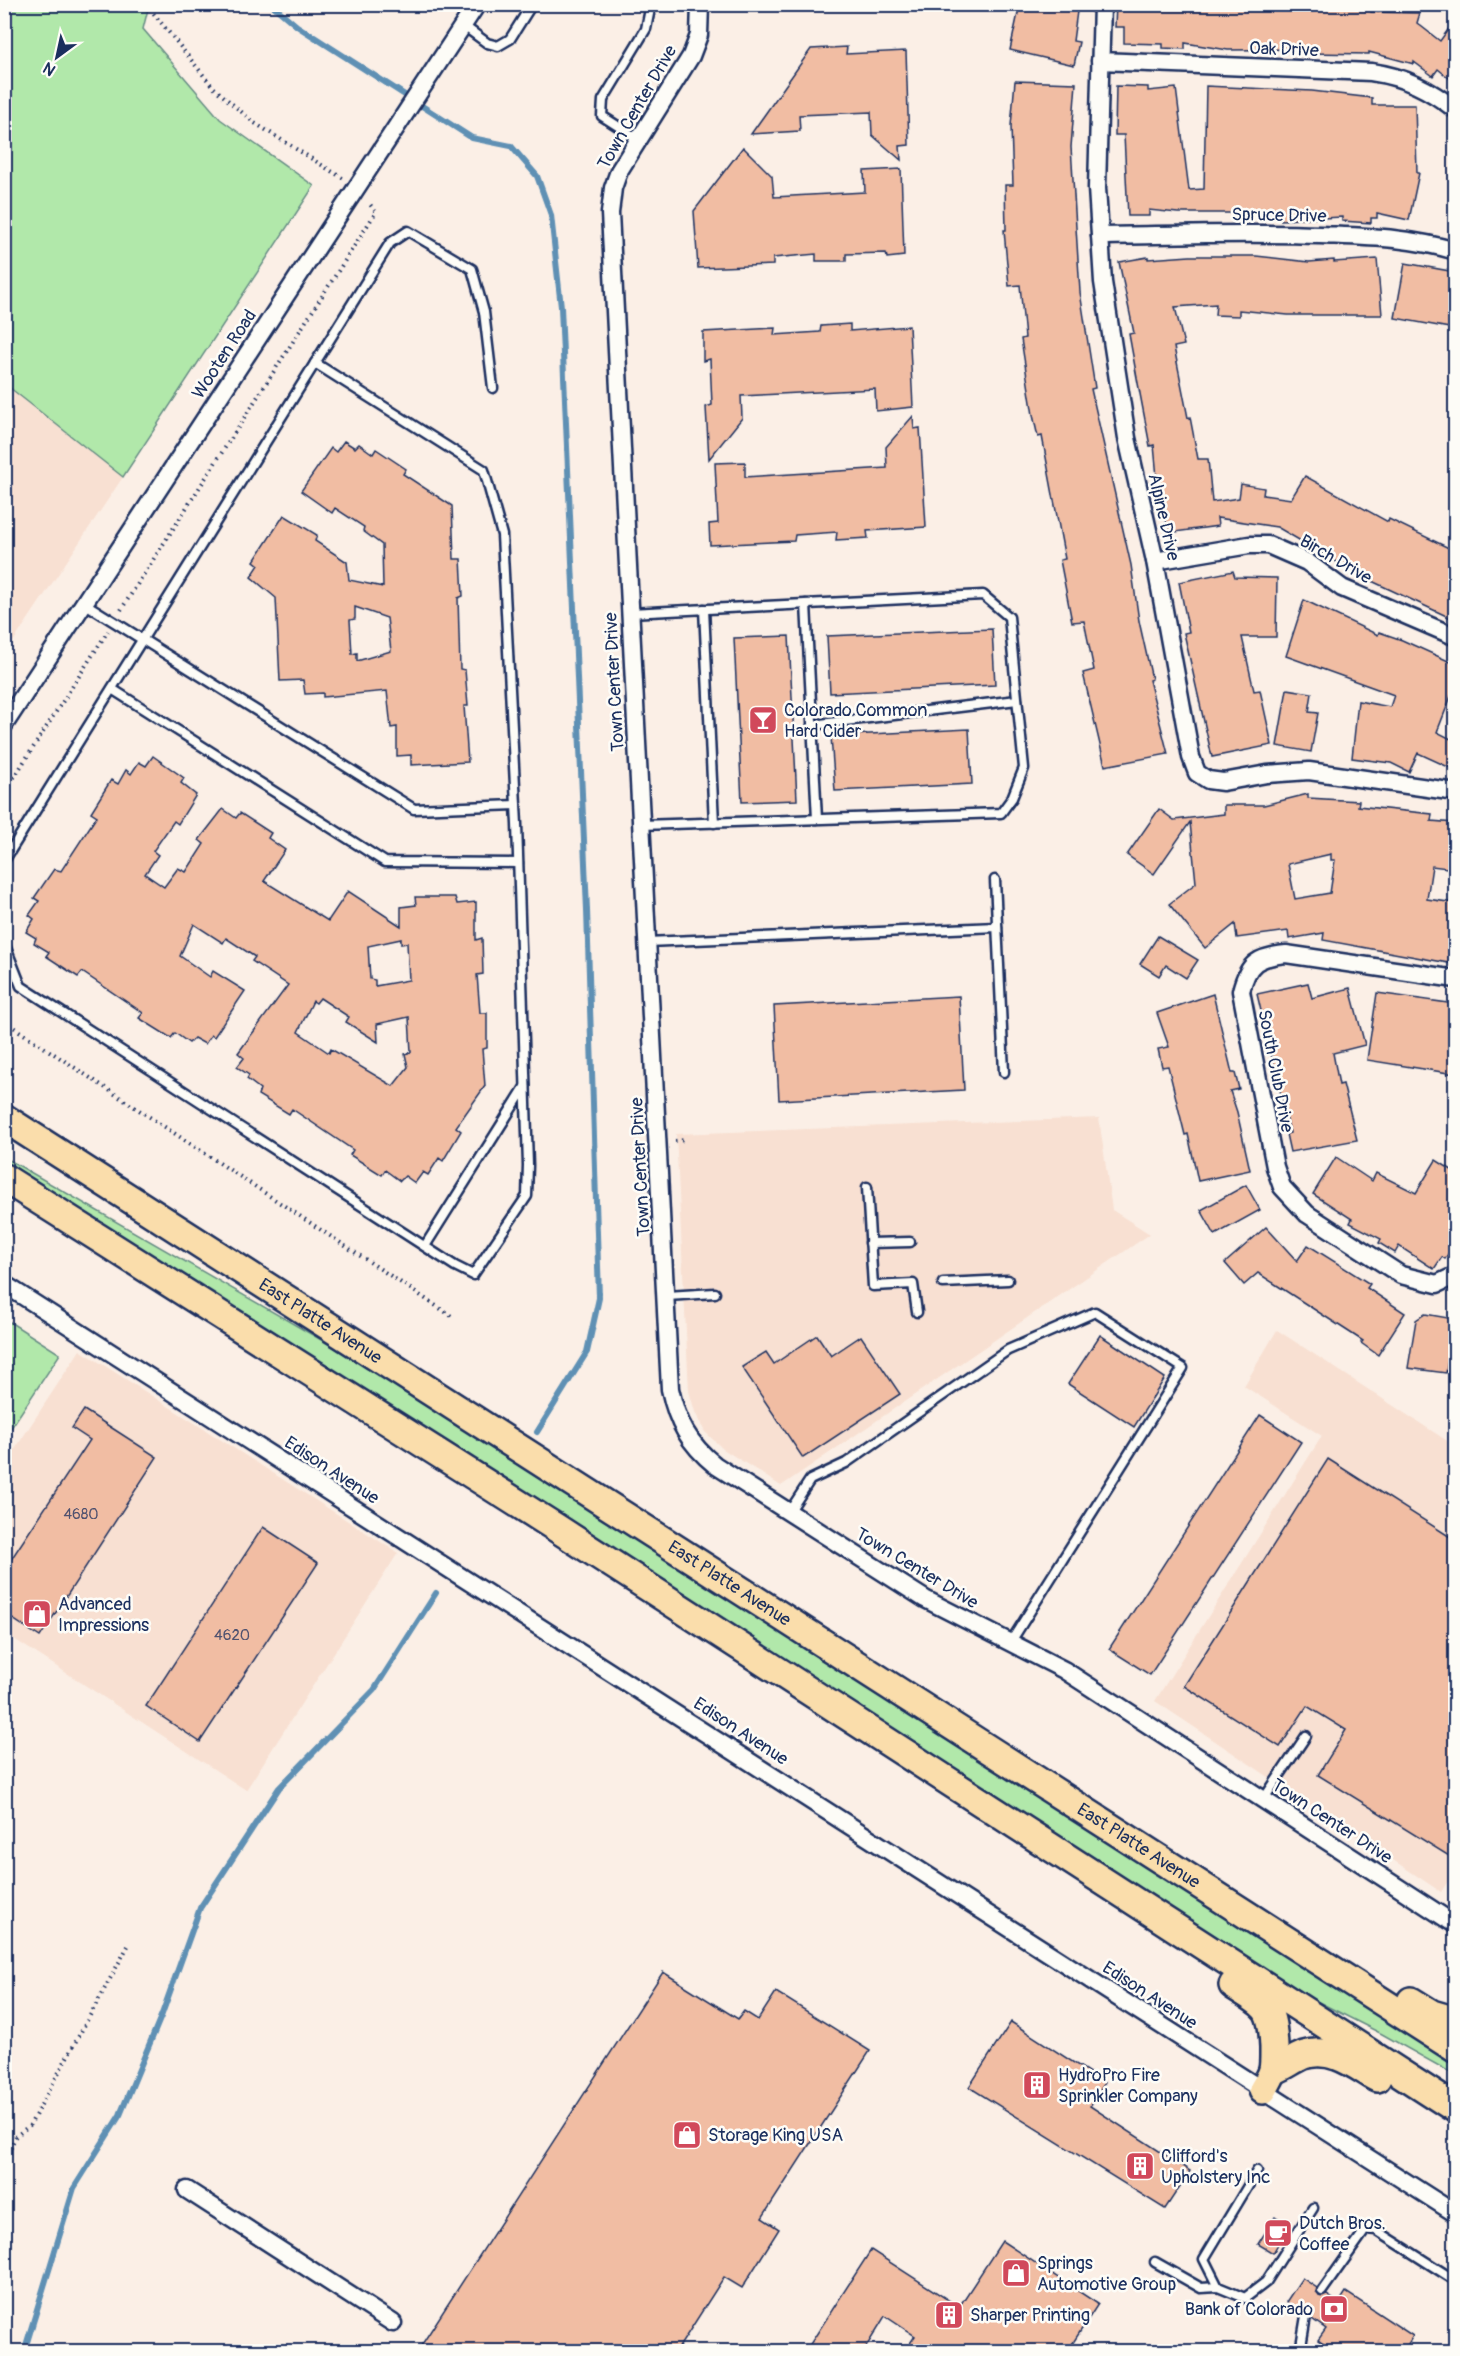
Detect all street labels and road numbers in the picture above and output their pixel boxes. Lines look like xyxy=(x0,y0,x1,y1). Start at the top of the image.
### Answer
street label: Oak Drive xyxy=(1249,37,1319,62)
street label: Town Center Drive xyxy=(593,41,682,173)
street label: Spruce Drive xyxy=(1231,203,1327,228)
street label: Wooten Road xyxy=(187,305,262,403)
street label: Alpine Drive xyxy=(1142,471,1185,563)
street label: Birch Drive xyxy=(1295,530,1376,589)
street label: Town Center Drive xyxy=(599,612,630,752)
street label: South Club Drive xyxy=(1252,1008,1299,1134)
street label: Town Center Drive xyxy=(625,1097,656,1237)
street label: East Platte Avenue xyxy=(254,1273,386,1369)
street label: Edison Avenue xyxy=(280,1431,384,1510)
street label: Town Center Drive xyxy=(851,1523,983,1614)
street label: East Platte Avenue xyxy=(664,1536,795,1632)
street label: Edison Avenue xyxy=(689,1692,793,1771)
street label: Town Center Drive xyxy=(1267,1774,1397,1869)
street label: East Platte Avenue xyxy=(1073,1798,1204,1894)
street label: Edison Avenue xyxy=(1098,1956,1202,2035)

